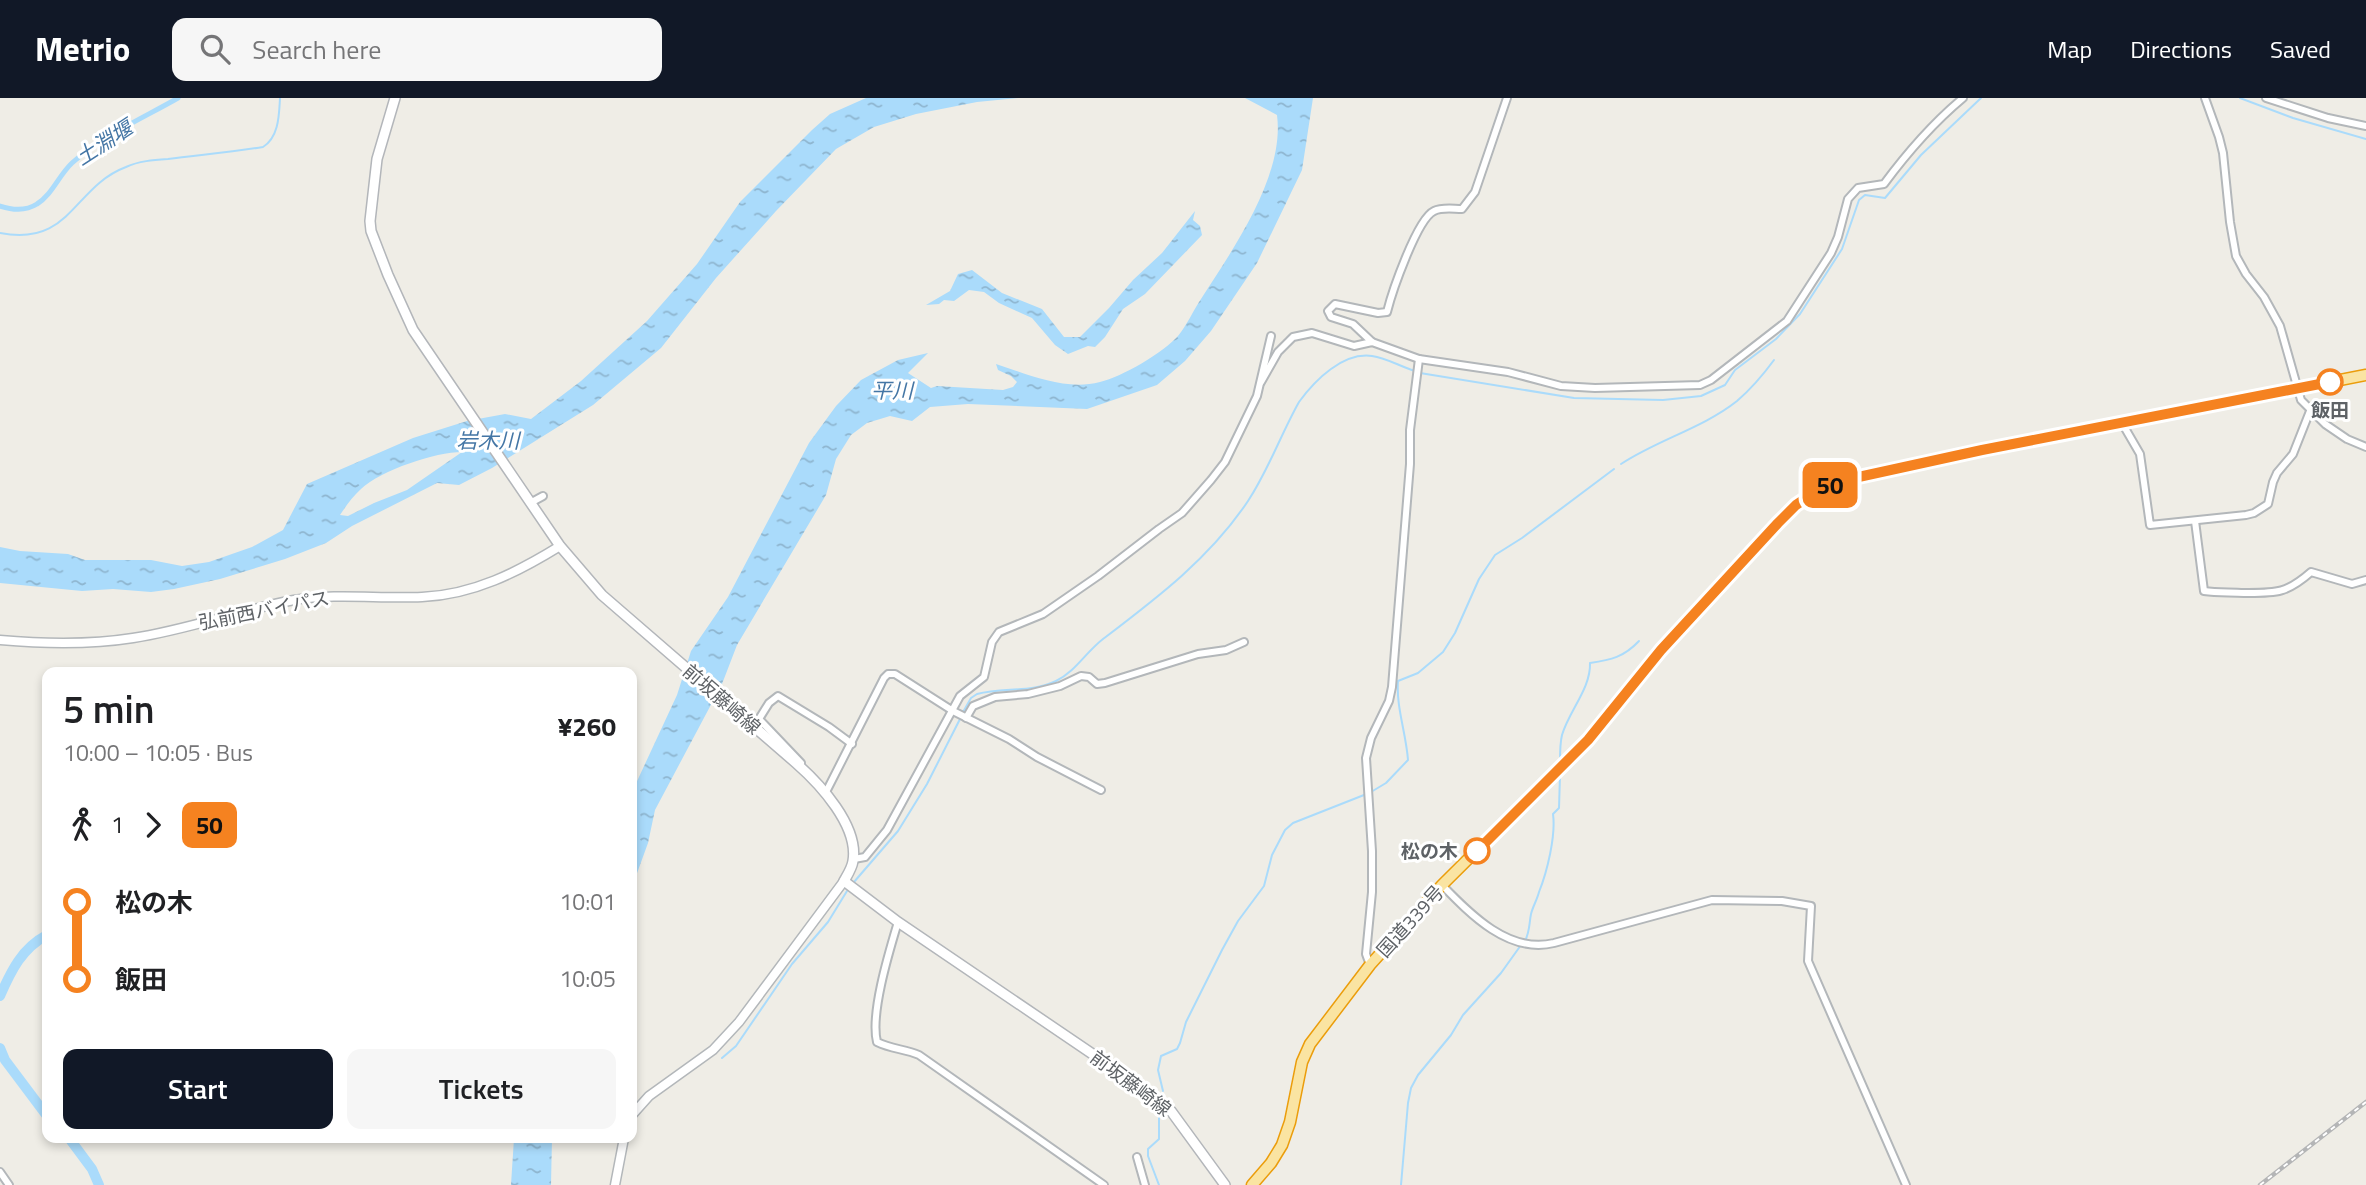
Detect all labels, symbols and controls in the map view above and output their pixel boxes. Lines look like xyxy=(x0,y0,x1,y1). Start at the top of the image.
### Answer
search box xyxy=(172,18,662,81)
text: Metrio xyxy=(35,24,130,74)
icon: search xyxy=(196,30,234,68)
text: Search here xyxy=(252,30,381,69)
text: Map xyxy=(2047,31,2092,67)
text: Directions xyxy=(2130,31,2232,67)
text: Saved xyxy=(2270,31,2331,67)
water label: 土淵堰 xyxy=(68,109,142,173)
marker: 飯田 xyxy=(2317,369,2343,395)
water label: 平川 xyxy=(871,374,915,406)
place label: 飯田 xyxy=(2311,395,2349,424)
water label: 岩木川 xyxy=(457,424,521,456)
line badge: 50 xyxy=(1798,462,1862,508)
text: 50 xyxy=(1817,467,1843,503)
street label: 弘前西バイパス xyxy=(196,583,332,636)
street label: 前坂藤崎線 xyxy=(677,657,768,741)
text: 5 min xyxy=(63,680,154,738)
text: ¥260 xyxy=(558,707,616,746)
text: 10:00 – 10:05 · Bus xyxy=(63,735,253,770)
icon: walk xyxy=(63,806,101,844)
icon: forward xyxy=(134,806,172,844)
text: 1 xyxy=(111,807,124,842)
text: 50 xyxy=(196,807,223,843)
place label: 松の木 xyxy=(1401,836,1458,865)
marker: 松の木 xyxy=(1464,838,1490,864)
street label: 国道339号 xyxy=(1369,878,1450,963)
text: 松の木 xyxy=(115,883,193,922)
text: 10:01 xyxy=(559,884,616,919)
text: 飯田 xyxy=(115,960,167,999)
text: 10:05 xyxy=(559,961,616,996)
street label: 前坂藤崎線 xyxy=(1085,1042,1178,1123)
button: Start xyxy=(63,1049,333,1129)
button: Tickets xyxy=(347,1049,616,1129)

